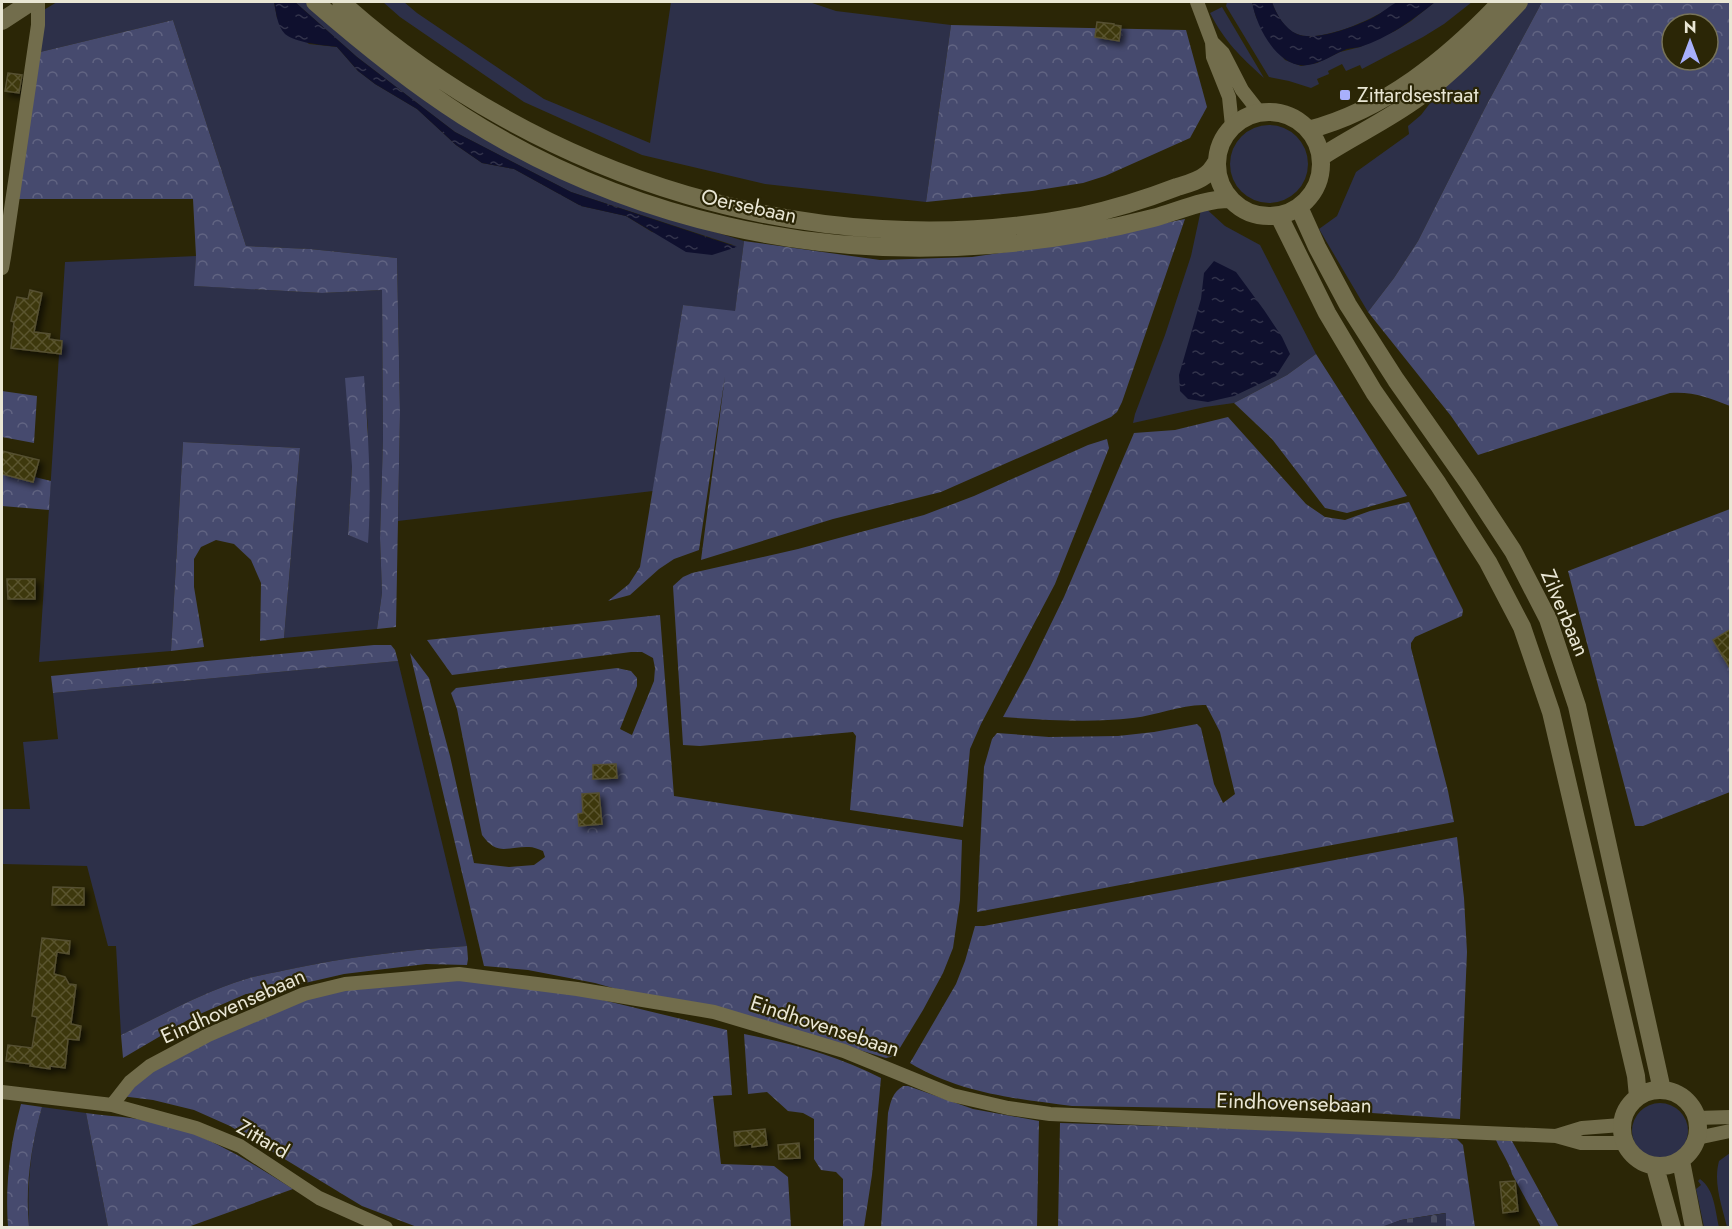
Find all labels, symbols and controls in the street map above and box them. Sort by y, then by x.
north arrow [1660,12,1720,72]
text: N [1684,16,1696,39]
place label: Zittardsestraat [1357,80,1479,110]
marker: Zittardsestraat [1338,88,1352,102]
street label: Oersebaan [698,181,800,231]
street label: Zilverbaan [1533,565,1597,661]
street label: Eindhovensebaan [156,961,310,1051]
street label: Eindhovensebaan [746,988,904,1064]
street label: Eindhovensebaan [1216,1085,1372,1121]
street label: Zittard [231,1112,295,1166]

